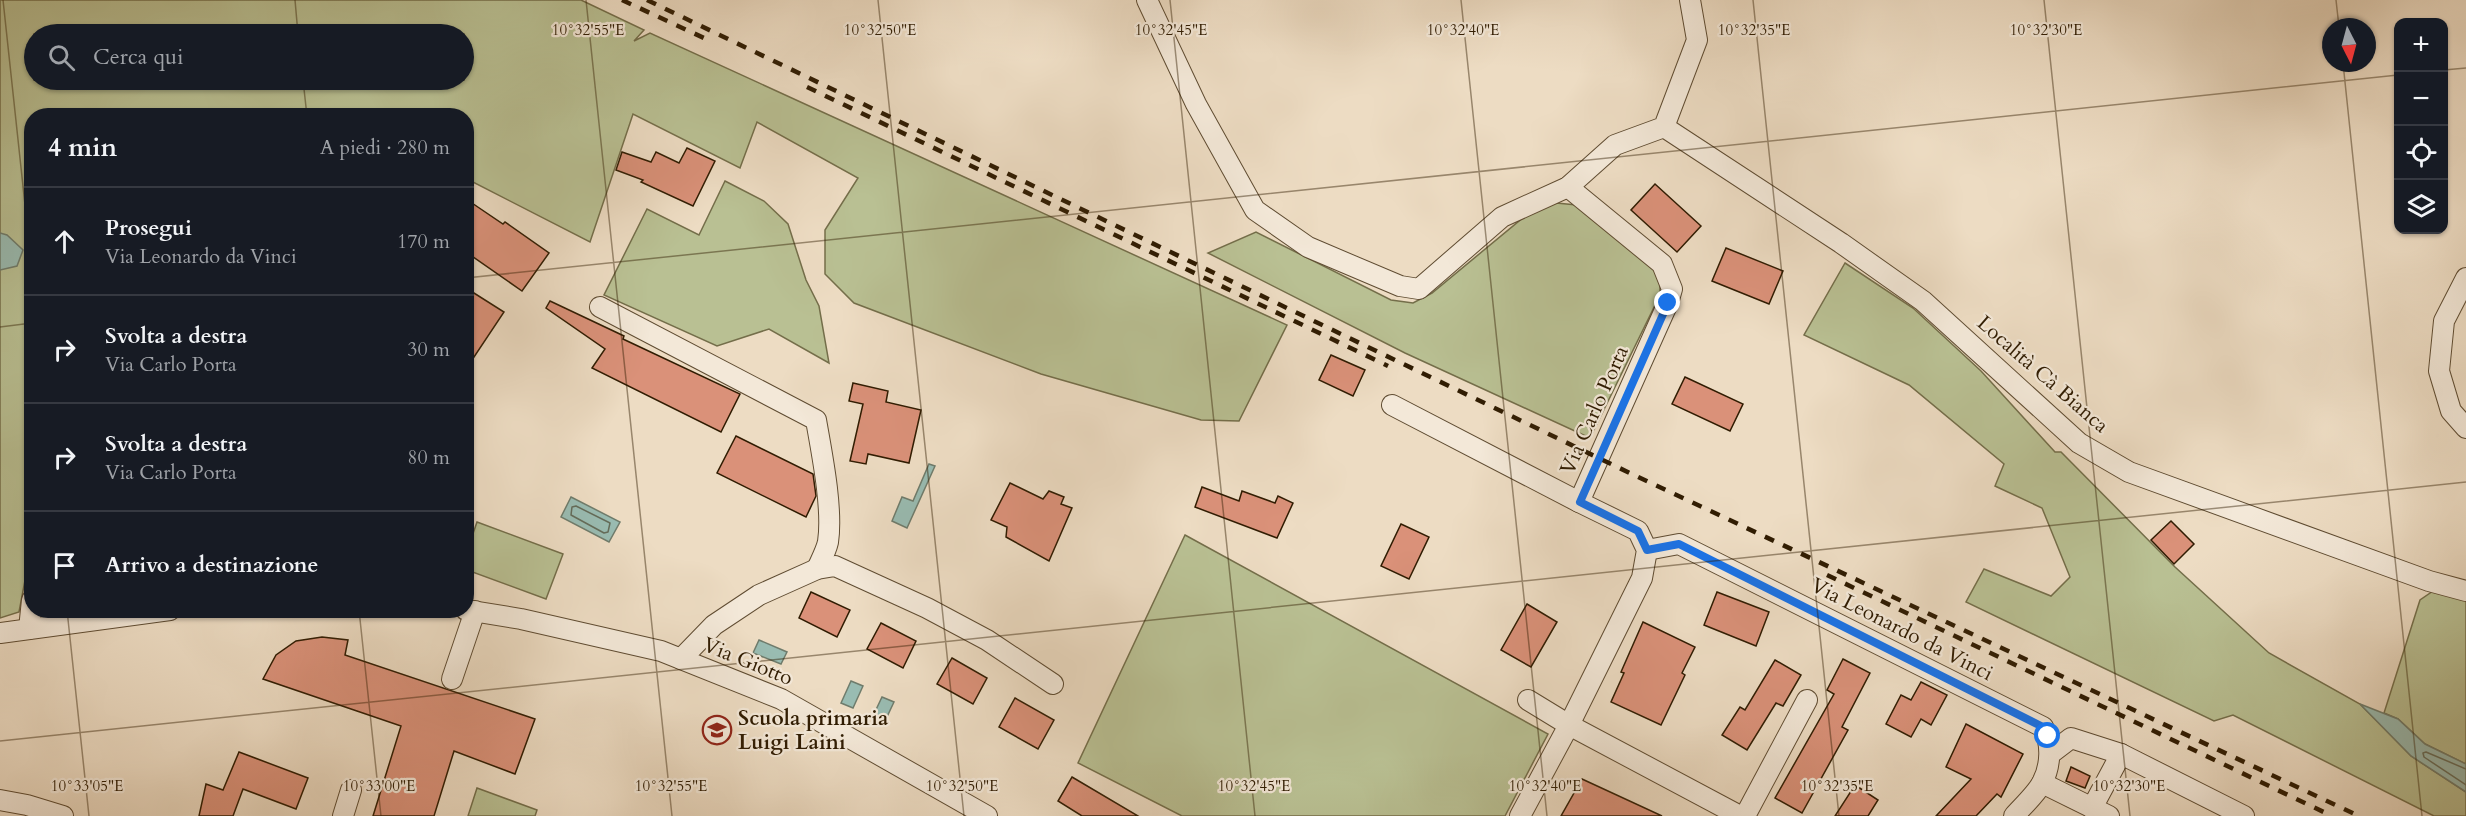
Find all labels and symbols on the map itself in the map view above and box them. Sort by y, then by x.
north arrow [2322,18,2376,72]
text: 10°32'55"E [552,20,624,40]
text: 10°32'50"E [844,20,916,40]
text: 10°32'45"E [1135,20,1207,40]
text: 10°32'40"E [1427,20,1499,40]
text: 10°32'35"E [1718,20,1790,40]
text: 10°32'30"E [2010,20,2082,40]
route end [1654,289,1680,315]
street label: Località Cà Bianca [1971,309,2115,440]
street label: Via Carlo Porta [1553,341,1636,479]
street label: Via Leonardo da Vinci [1806,571,1998,688]
street label: Via Giotto [699,630,797,693]
place label: Scuola primaria Luigi Laini [738,704,889,757]
school or university icon: Scuola primaria Luigi Laini [701,714,733,746]
route start [2034,722,2060,748]
text: 10°33'05"E [51,776,123,796]
text: 10°33'00"E [343,776,415,796]
text: 10°32'55"E [635,776,707,796]
text: 10°32'50"E [926,776,998,796]
text: 10°32'45"E [1218,776,1290,796]
text: 10°32'40"E [1509,776,1581,796]
text: 10°32'35"E [1801,776,1873,796]
text: 10°32'30"E [2093,776,2165,796]

